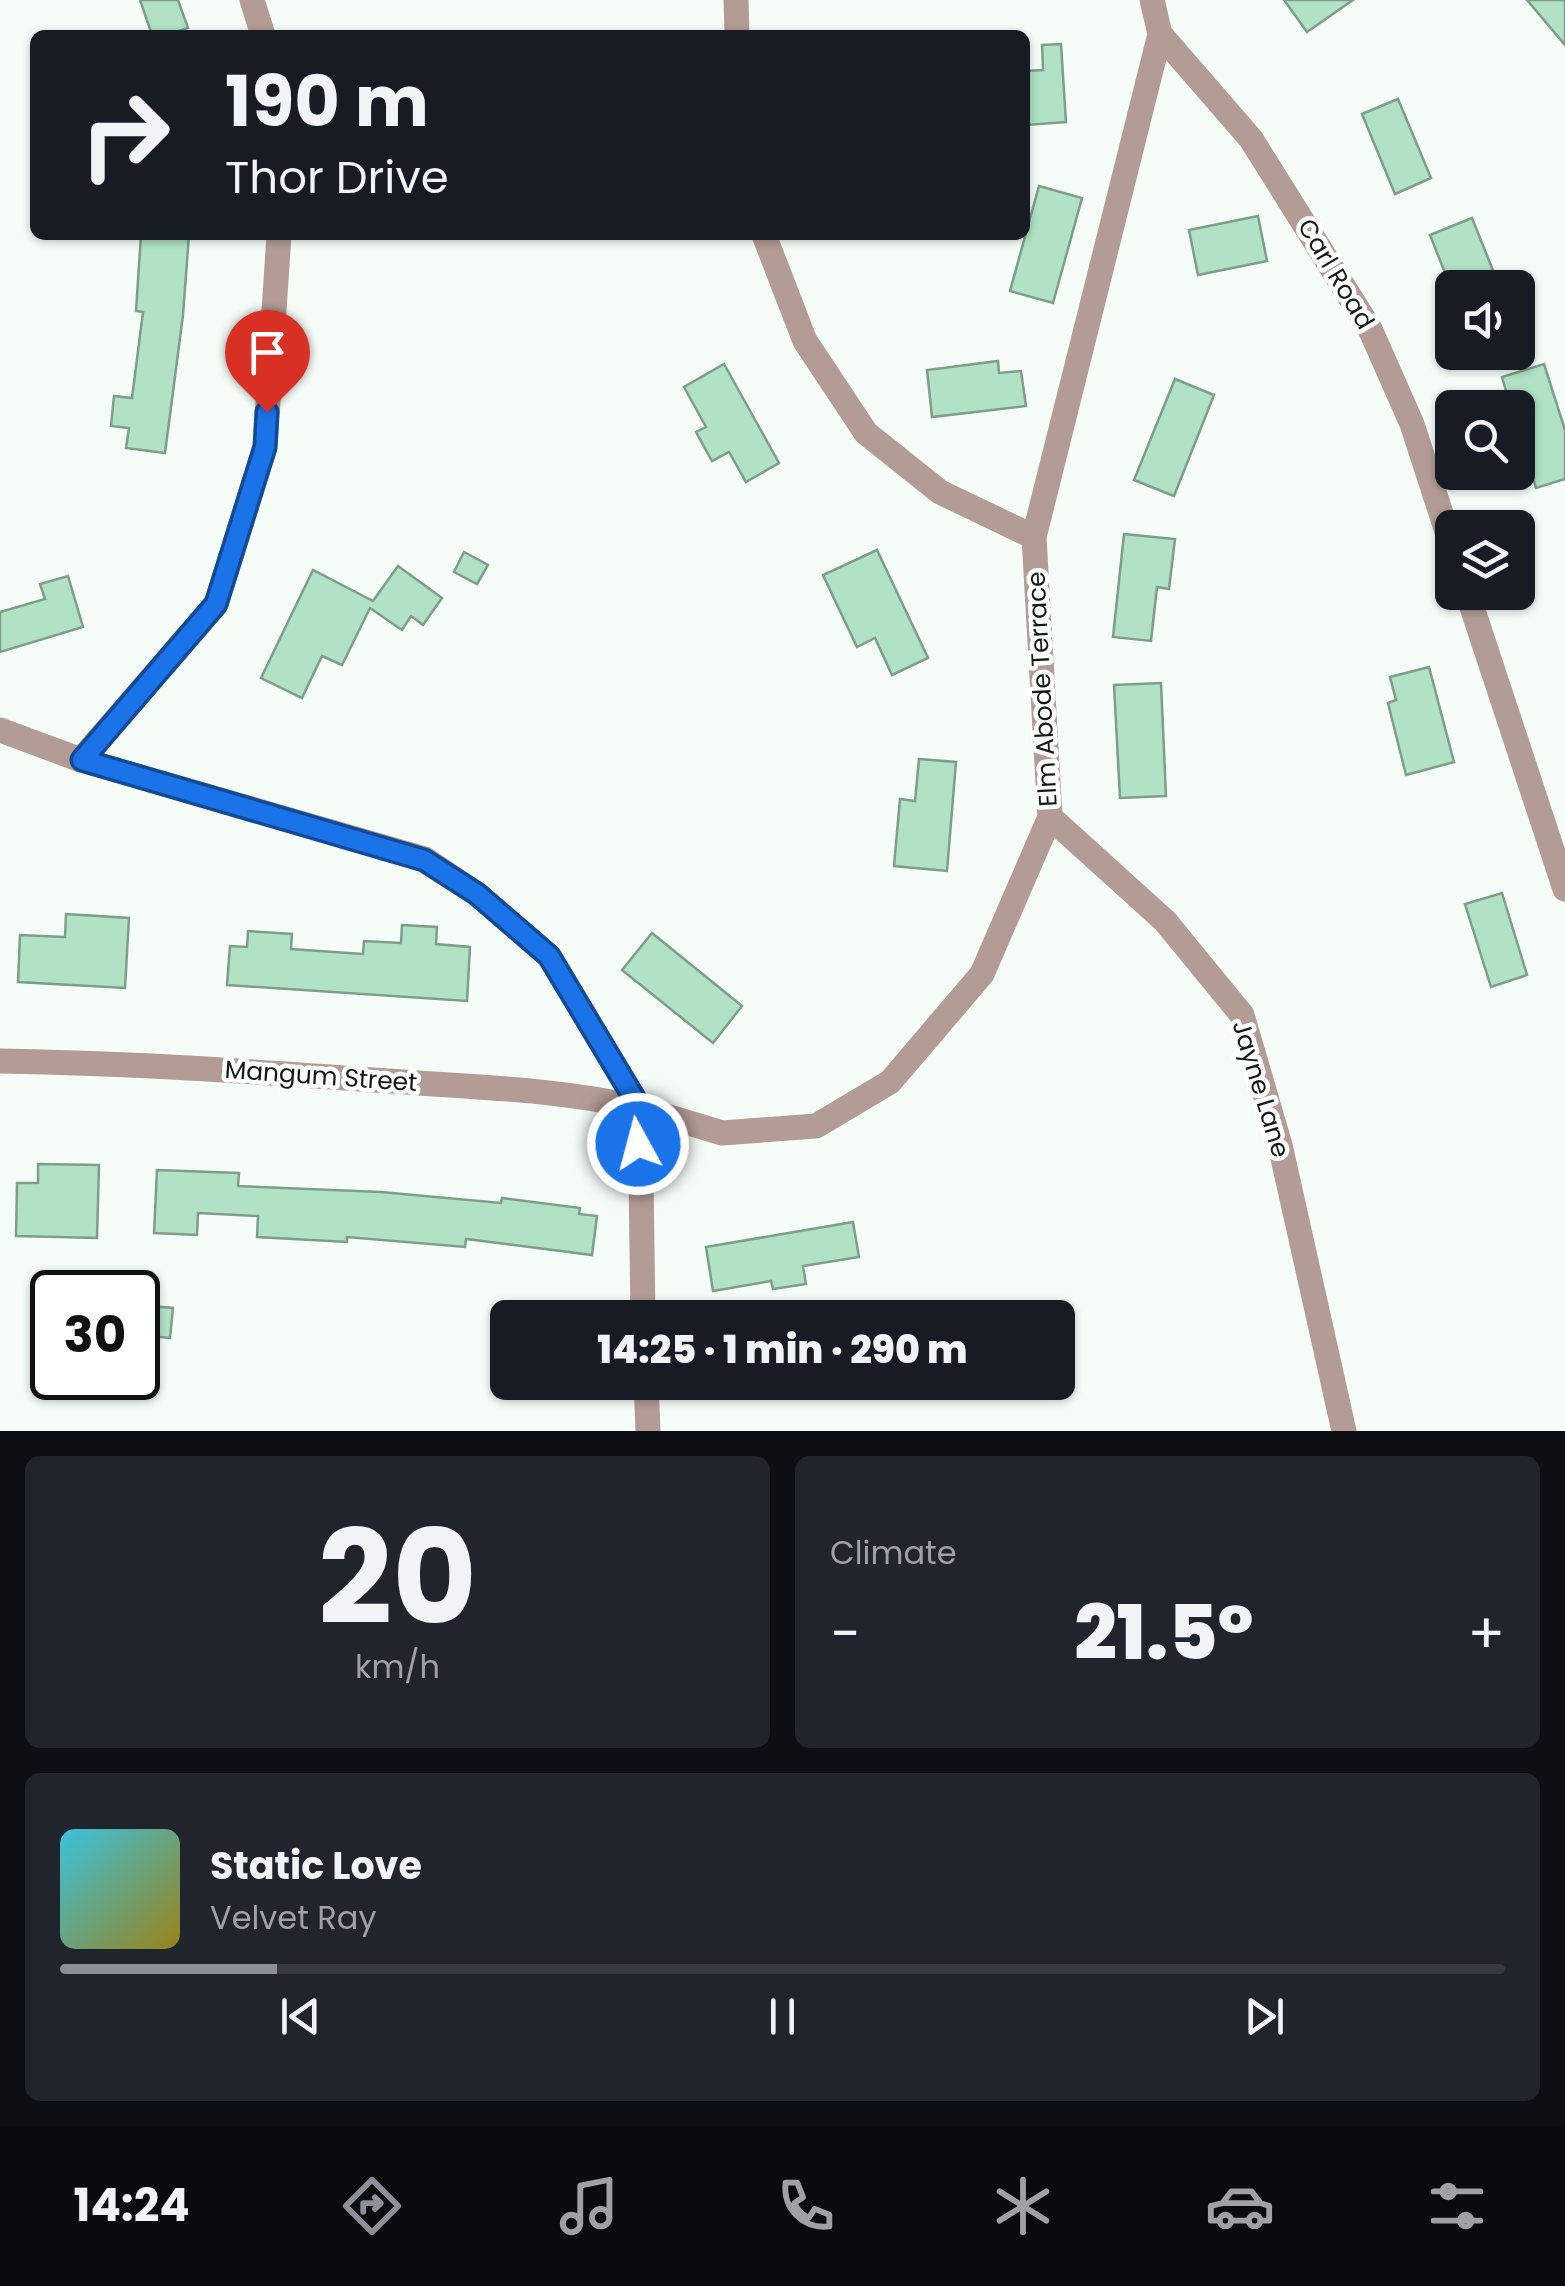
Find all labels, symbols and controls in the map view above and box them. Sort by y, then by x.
text: 190 m [225,52,429,151]
icon: right [60,70,190,200]
text: Thor Drive [225,146,449,209]
street label: Carl Road [1289,212,1383,336]
map controls [1435,270,1535,610]
button: sound [1435,270,1535,370]
pin [225,310,310,413]
icon: arrive [240,325,295,380]
button: search [1435,390,1535,490]
button: layers [1435,510,1535,610]
street label: Elm Abode Terrace [1018,571,1066,807]
street label: Jayne Lane [1224,1016,1298,1162]
street label: Mangum Street [224,1052,418,1100]
position arrow [586,1092,690,1196]
speed limit sign: 30 [30,1270,160,1400]
text: 14:25 · 1 min · 290 m [597,1323,968,1376]
text: 20 [318,1486,477,1669]
text: Climate [830,1530,957,1575]
text: 21.5° [1074,1580,1254,1685]
text: − [830,1595,860,1672]
text: + [1467,1595,1505,1672]
text: km/h [355,1644,440,1689]
text: Static Love [210,1839,422,1892]
text: Velvet Ray [210,1895,376,1940]
icon: previous [273,1989,328,2044]
icon: pause [755,1989,810,2044]
icon: next [1237,1989,1292,2044]
icon: directions [337,2171,407,2241]
icon: music [554,2171,624,2241]
icon: phone [771,2171,841,2241]
icon: climate [988,2171,1058,2241]
icon: car [1205,2171,1275,2241]
icon: filters [1422,2171,1492,2241]
text: 14:24 [73,2174,190,2237]

